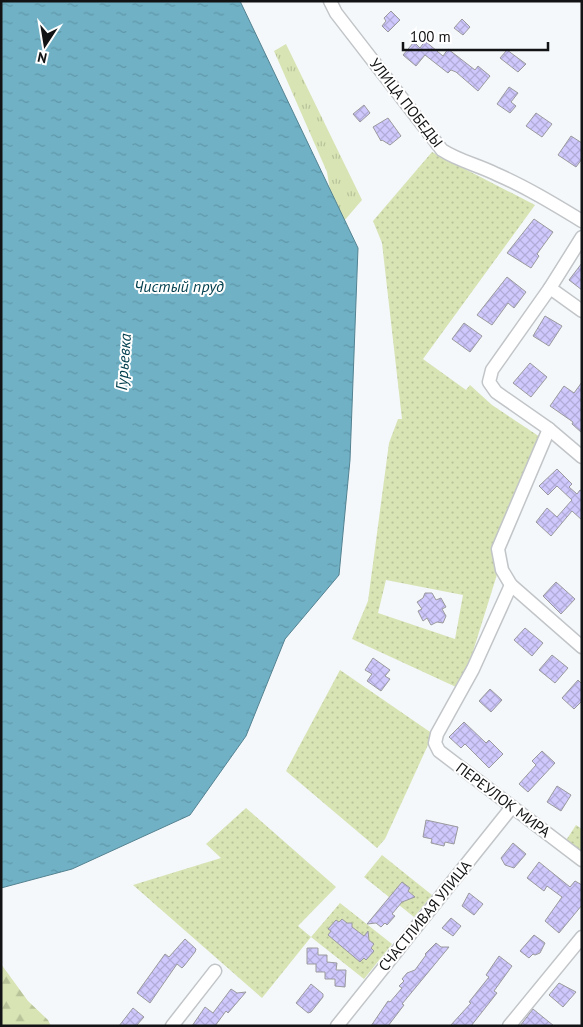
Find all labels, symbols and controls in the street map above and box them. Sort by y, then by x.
north arrow [20,20,70,70]
scale bar [403,20,548,52]
text: 100 m [410,27,451,46]
text: N [36,48,49,67]
street label: УЛИЦА ПОБЕДЫ [366,54,447,151]
water label: Чистый пруд [134,276,224,296]
water label: Гурьевка [111,333,135,391]
street label: ПЕРЕУЛОК МИРА [452,758,554,841]
street label: СЧАСТЛИВАЯ УЛИЦА [374,856,475,975]

